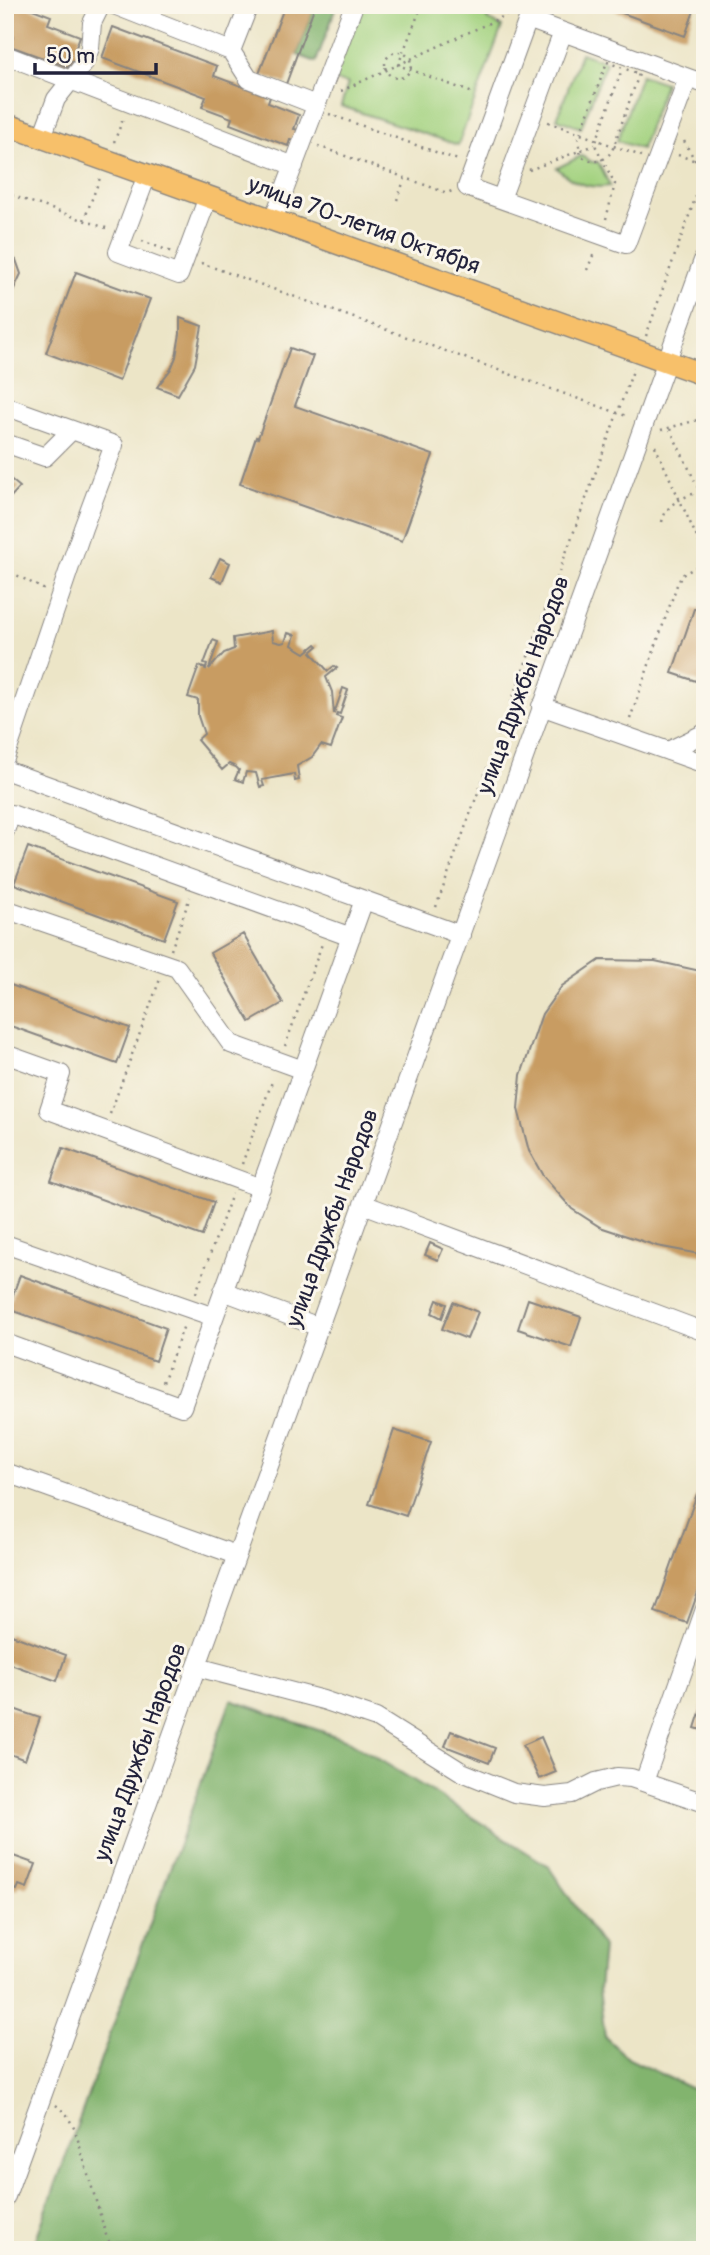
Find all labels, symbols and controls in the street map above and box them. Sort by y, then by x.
scale bar [35,32,156,76]
text: 50 m [46,43,95,70]
street label: улица 70-летия Октября [243,169,484,280]
street label: улица Дружбы Народов [470,572,576,799]
street label: улица Дружбы Народов [279,1105,385,1332]
street label: улица Дружбы Народов [87,1639,193,1866]

